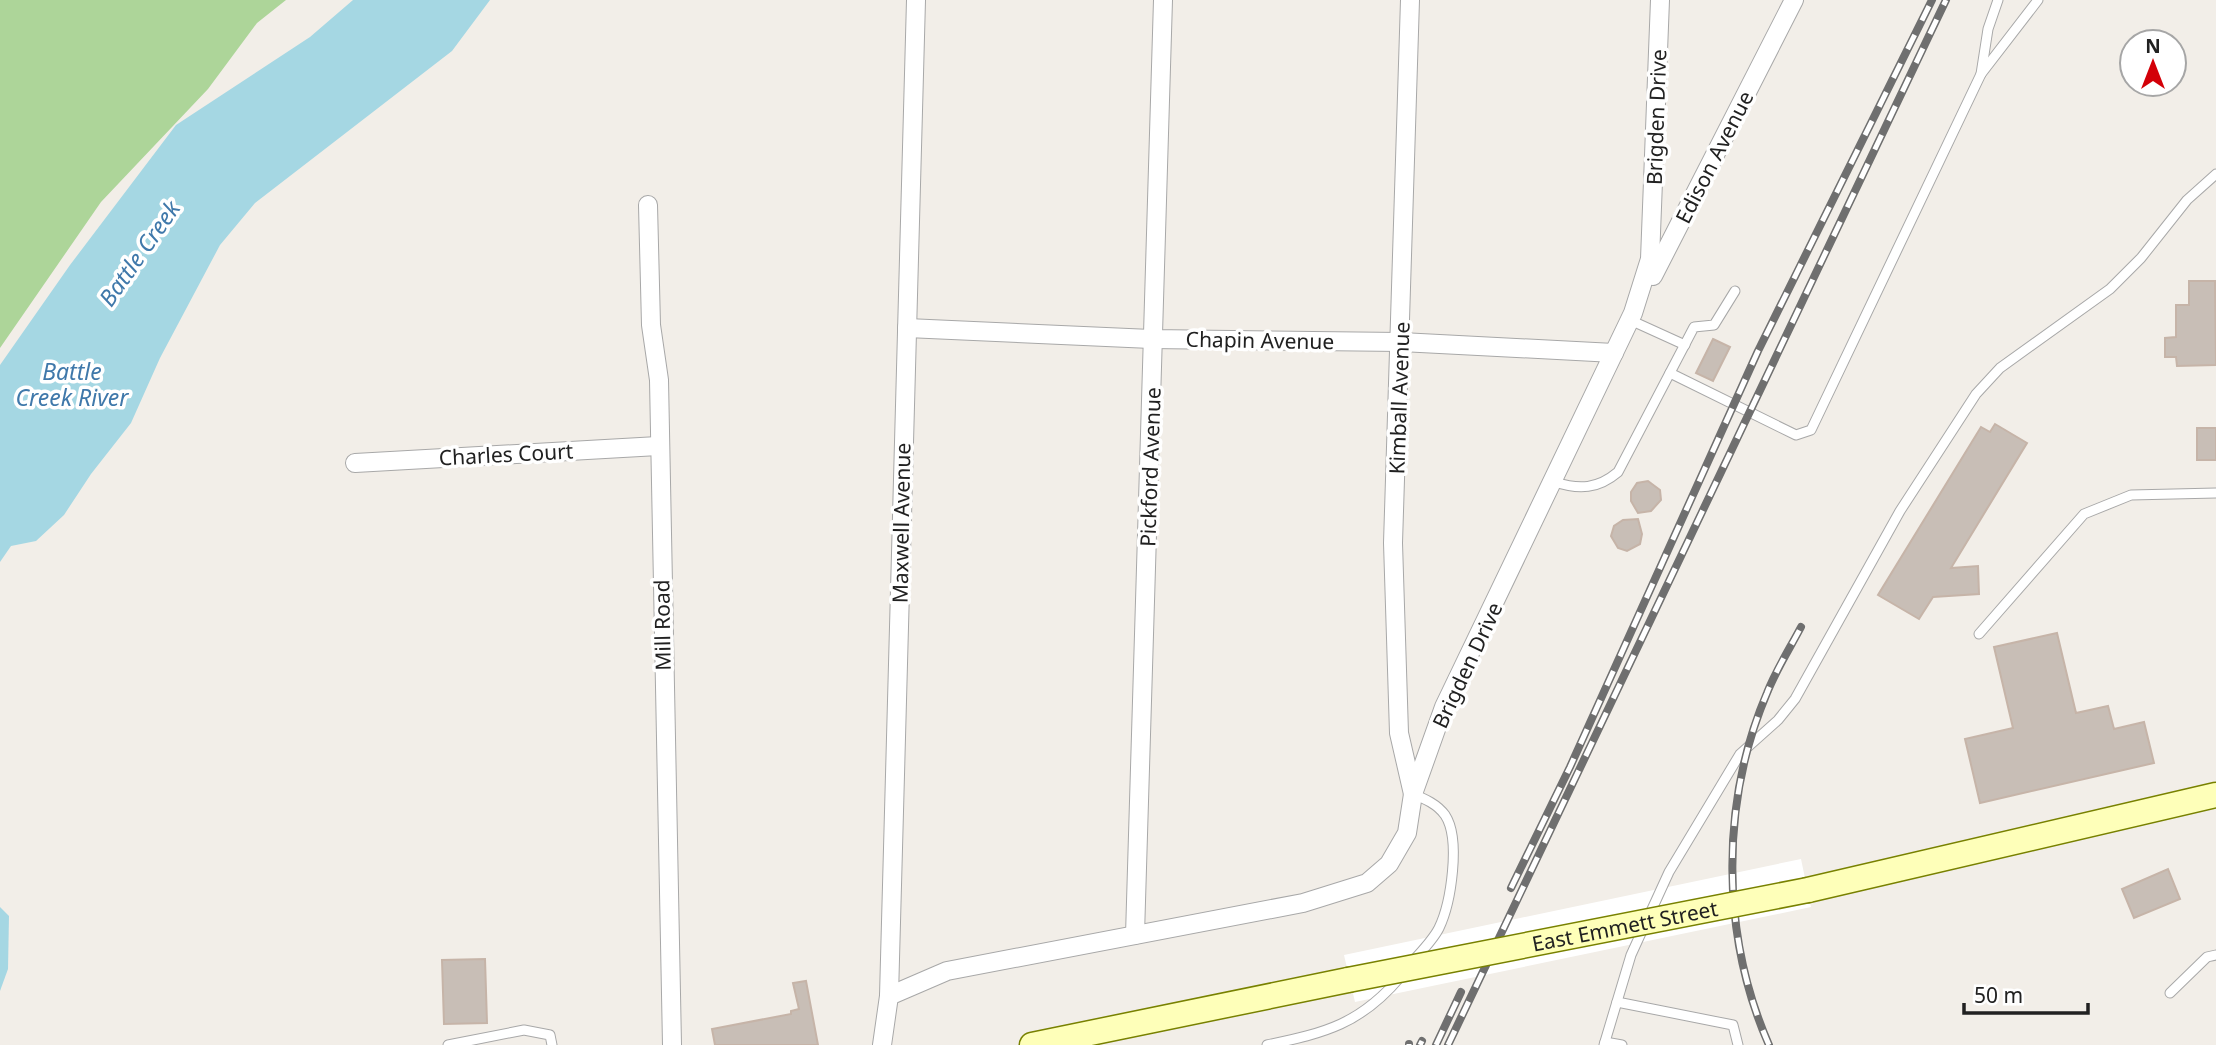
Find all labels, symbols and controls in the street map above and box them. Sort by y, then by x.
north arrow [2118,28,2188,98]
text: N [2145,33,2161,59]
street label: Brigden Drive [1640,49,1672,185]
street label: Edison Avenue [1669,86,1759,228]
water label: Battle Creek [91,193,188,312]
street label: Kimball Avenue [1382,321,1416,475]
street label: Chapin Avenue [1185,325,1335,355]
water label: Battle Creek River [16,355,129,413]
street label: Pickford Avenue [1133,387,1167,547]
street label: Charles Court [438,436,574,472]
street label: Maxwell Avenue [886,443,916,603]
street label: Mill Road [647,579,677,671]
street label: Brigden Drive [1426,598,1508,732]
street label: East Emmett Street [1529,894,1720,958]
scale bar [1964,972,2088,1016]
text: 50 m [1974,981,2023,1009]

